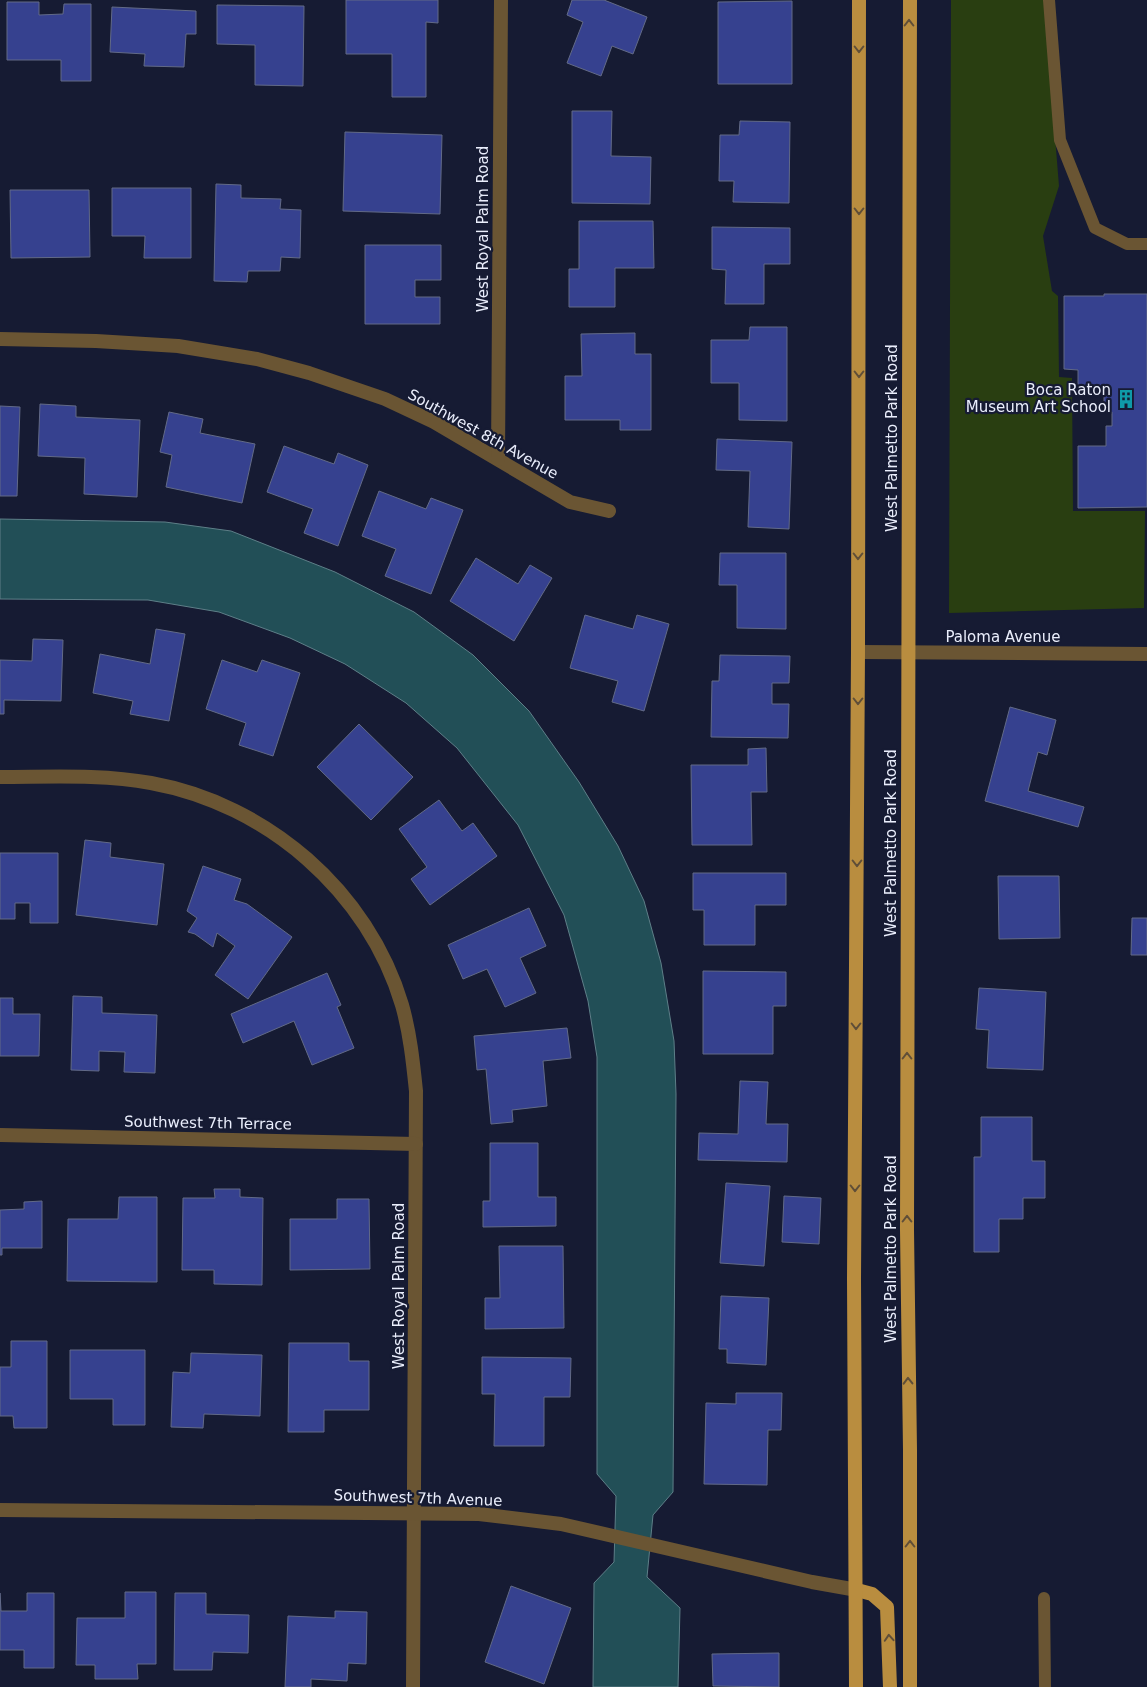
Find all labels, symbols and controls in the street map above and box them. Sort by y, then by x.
one-way arrow [904,19,914,26]
one-way arrow [854,45,864,53]
street label: West Royal Palm Road [474,146,492,312]
one-way arrow [854,208,864,215]
street label: West Palmetto Park Road [883,344,901,532]
one-way arrow [854,370,864,378]
place label: Boca Raton Museum Art School [966,381,1111,416]
street label: Southwest 8th Avenue [405,385,561,483]
building icon: Boca Raton Museum Art School [1115,388,1137,410]
one-way arrow [853,552,863,560]
street label: Paloma Avenue [945,628,1061,646]
one-way arrow [853,698,863,705]
street label: West Palmetto Park Road [882,749,900,937]
one-way arrow [852,860,862,868]
one-way arrow [851,1022,861,1030]
one-way arrow [902,1052,912,1060]
street label: Southwest 7th Terrace [124,1113,292,1133]
street label: West Palmetto Park Road [882,1155,900,1343]
one-way arrow [850,1185,860,1193]
street label: West Royal Palm Road [390,1203,408,1369]
one-way arrow [902,1215,912,1222]
one-way arrow [903,1377,914,1385]
street label: Southwest 7th Avenue [333,1486,503,1510]
one-way arrow [905,1540,915,1548]
one-way arrow [884,1634,895,1642]

